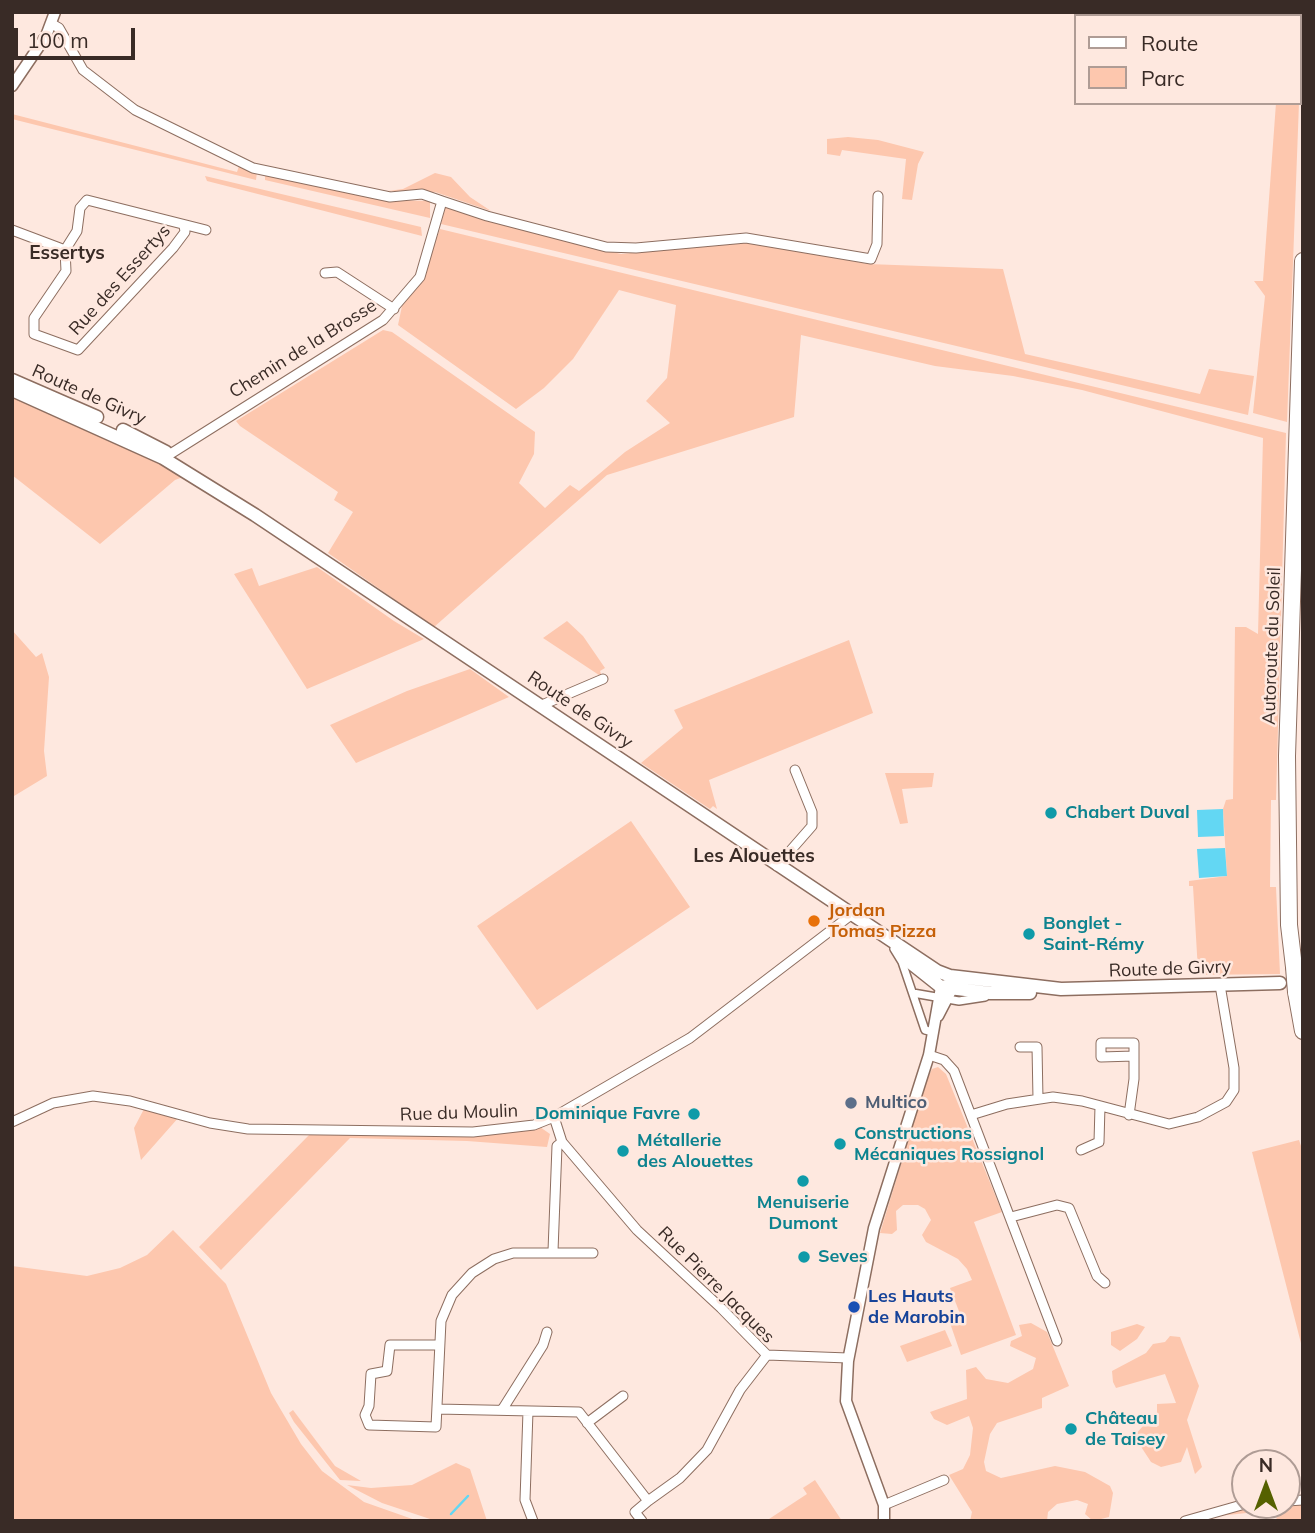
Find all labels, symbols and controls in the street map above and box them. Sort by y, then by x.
scale bar [18,14,138,58]
legend [1074,14,1301,105]
text: 100 m [27,27,89,53]
text: Route [1141,30,1198,56]
text: Parc [1141,65,1185,91]
street label: Rue des Essertys [65,220,175,340]
district label: Essertys [29,242,105,264]
street label: Chemin de la Brosse [225,295,381,403]
street label: Route de Givry [29,360,149,430]
street label: Autoroute du Soleil [1258,567,1286,725]
street label: Route de Givry [523,667,637,753]
place label: Chabert Duval [1065,802,1190,824]
marker: Chabert Duval [1043,805,1059,821]
district label: Les Alouettes [693,845,815,867]
place label: Jordan Tomas Pizza [828,900,936,942]
marker: Jordan Tomas Pizza [806,913,822,929]
place label: Bonglet - Saint-Rémy [1043,913,1144,956]
marker: Bonglet - Saint-Rémy [1021,926,1037,942]
street label: Route de Givry [1108,956,1232,982]
place label: Multico [865,1092,927,1114]
marker: Multico [843,1095,859,1111]
street label: Rue du Moulin [399,1100,519,1126]
place label: Dominique Favre [535,1103,680,1125]
marker: Dominique Favre [686,1106,702,1122]
place label: Constructions Mécaniques Rossignol [854,1123,1044,1166]
place label: Métallerie des Alouettes [637,1130,753,1172]
marker: Constructions Mécaniques Rossignol [832,1136,848,1152]
marker: Métallerie des Alouettes [615,1143,631,1159]
marker: Menuiserie Dumont [795,1173,811,1189]
place label: Menuiserie Dumont [757,1192,849,1234]
street label: Rue Pierre Jacques [653,1222,779,1348]
place label: Seves [818,1246,868,1268]
marker: Seves [796,1249,812,1265]
place label: Les Hauts de Marobin [868,1286,965,1328]
marker: Les Hauts de Marobin [846,1299,862,1315]
place label: Château de Taisey [1085,1408,1165,1450]
marker: Château de Taisey [1063,1421,1079,1437]
north arrow [1231,1449,1301,1519]
text: N [1259,1453,1273,1477]

